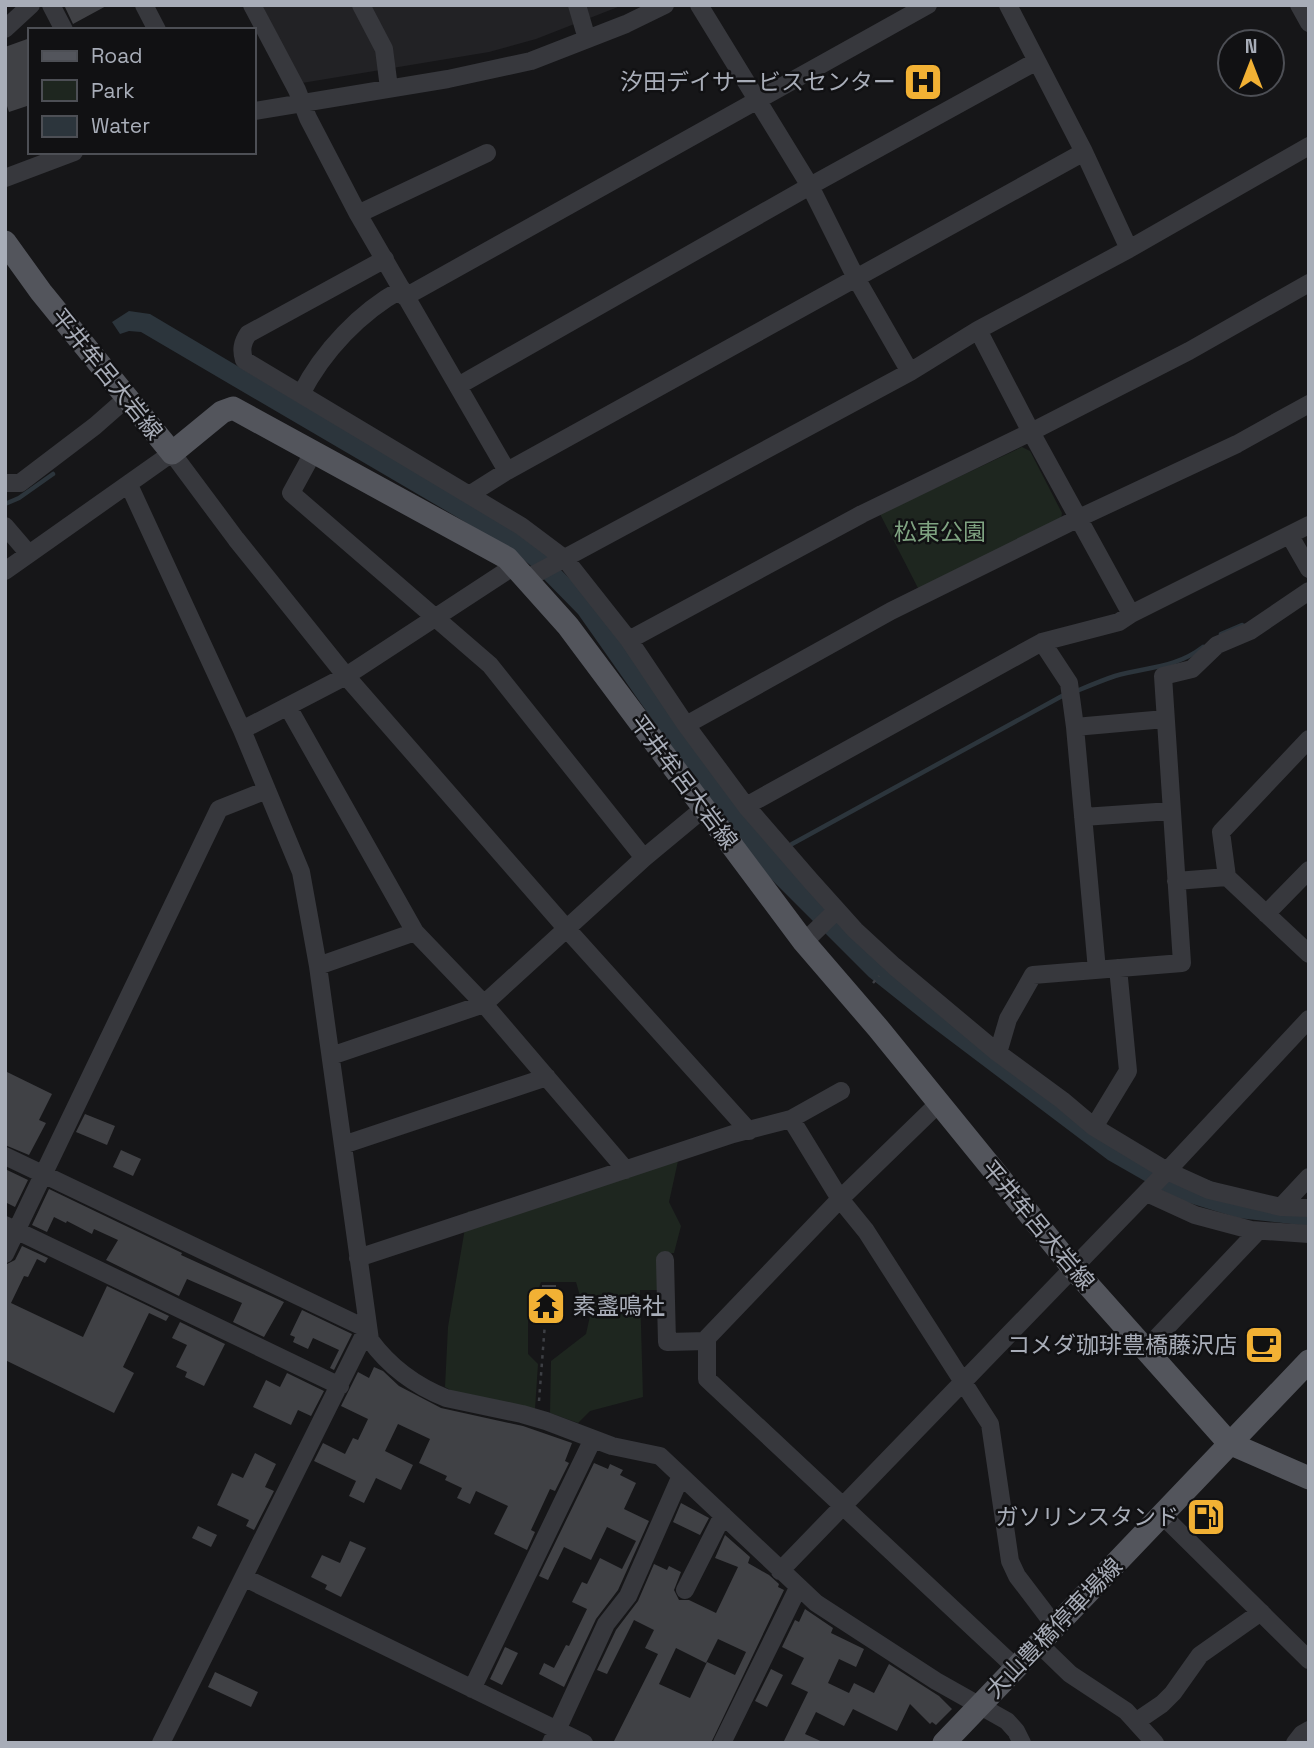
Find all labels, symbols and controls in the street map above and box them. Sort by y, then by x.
legend [28,28,256,154]
north arrow [1216,28,1286,98]
text: N [1245,34,1257,59]
text: Road [91,42,143,69]
hospital icon: 汐田デイサービスセンター [902,61,944,103]
place label: 汐田デイサービスセンター [620,67,896,97]
text: Park [91,77,135,104]
text: Water [91,112,150,139]
street label: 平井牟呂大岩線 [45,302,169,446]
park label: 松東公園 [894,517,986,547]
street label: 平井牟呂大岩線 [624,709,744,855]
street label: 平井牟呂大岩線 [975,1154,1101,1296]
temple icon: 素盞鳴社 [525,1285,567,1327]
place label: 素盞鳴社 [573,1291,665,1321]
cafe icon: コメダ珈琲豊橋藤沢店 [1243,1324,1285,1366]
place label: コメダ珈琲豊橋藤沢店 [1007,1330,1237,1360]
fuel station icon: ガソリンスタンド [1185,1496,1227,1538]
place label: ガソリンスタンド [995,1502,1179,1532]
street label: 大山豊橋停車場線 [979,1551,1129,1705]

